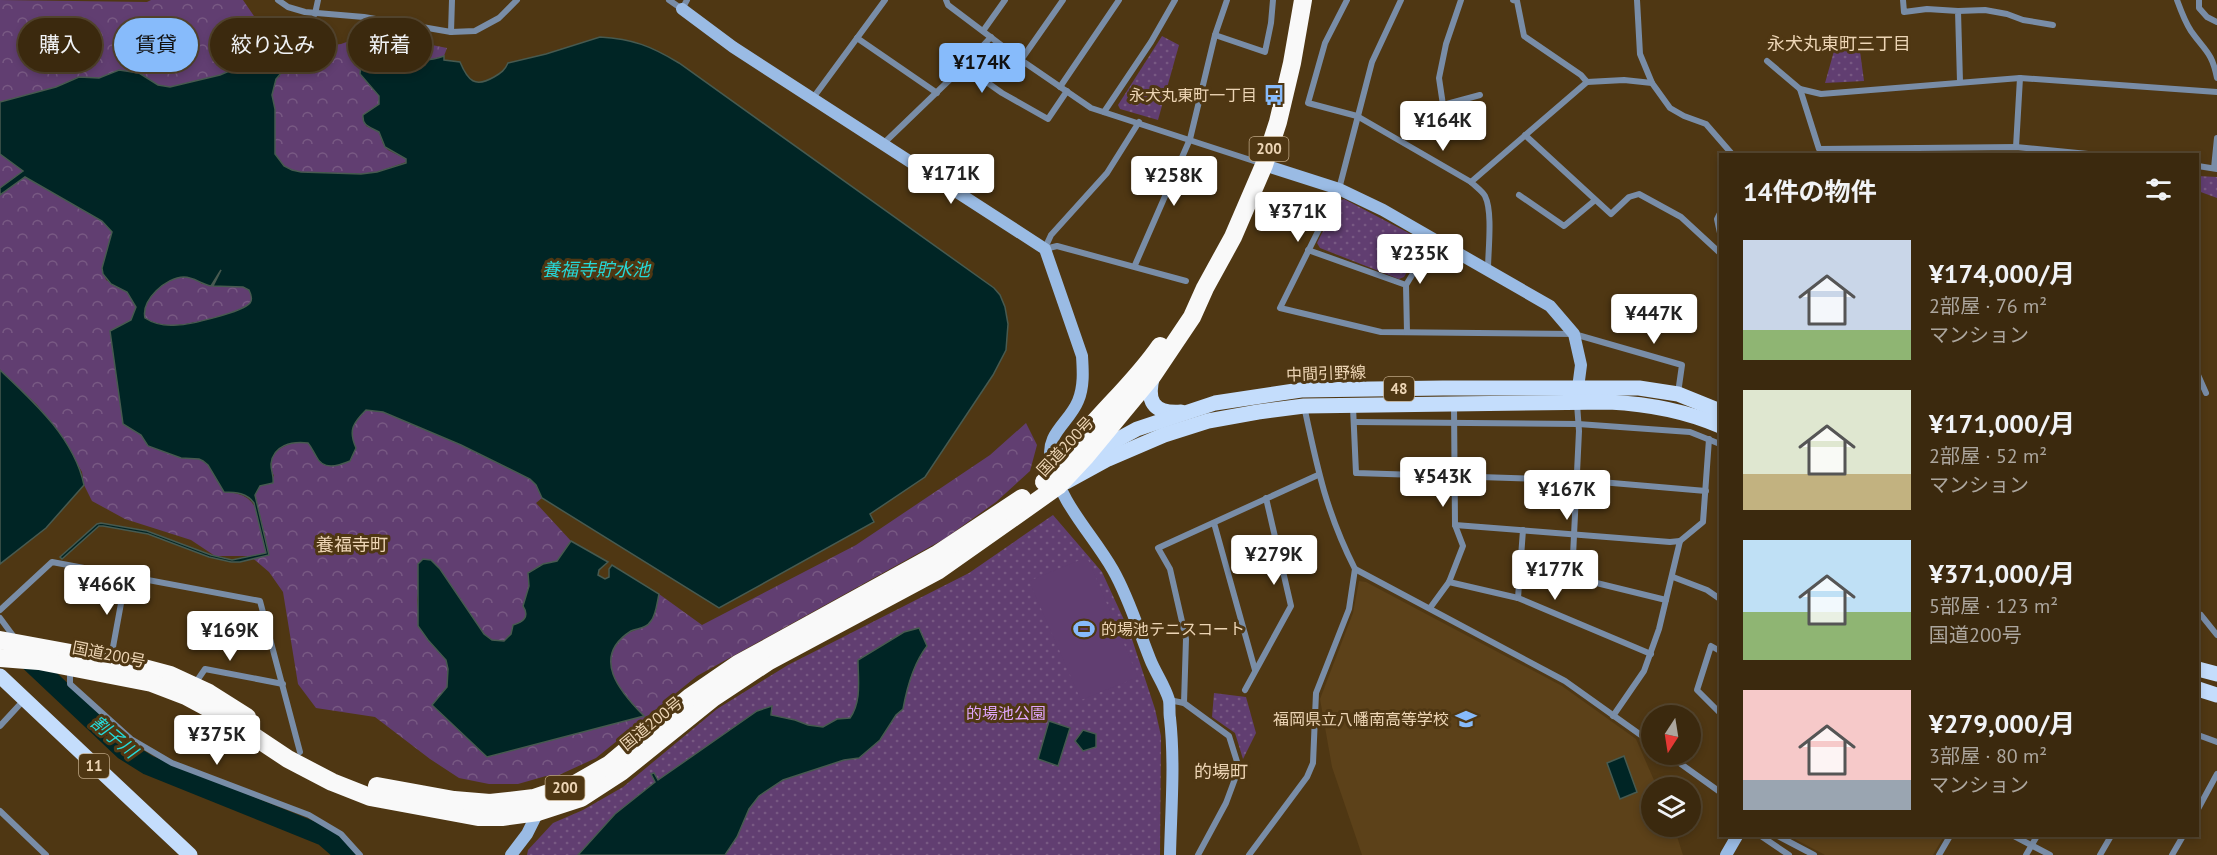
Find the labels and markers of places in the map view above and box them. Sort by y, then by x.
pin: ¥174K [940,43,1024,94]
bus stop icon: 永犬丸東町一丁目 [1262,83,1286,107]
place label: 永犬丸東町一丁目 [1129,85,1257,105]
pin: ¥164K [1401,101,1485,152]
pin: ¥171K [909,154,993,205]
pin: ¥258K [1132,156,1216,207]
pin: ¥371K [1256,192,1340,243]
pin: ¥235K [1378,234,1462,285]
pin: ¥447K [1612,294,1696,345]
pin: ¥543K [1401,457,1485,508]
pin: ¥167K [1525,470,1609,521]
pin: ¥279K [1232,535,1316,586]
pin: ¥177K [1513,550,1597,601]
pin: ¥466K [65,565,149,616]
pin: ¥169K [188,611,272,662]
sports icon: 的場池テニスコート [1072,617,1096,641]
place label: 的場池テニスコート [1101,619,1245,639]
school or university icon: 福岡県立八幡南高等学校 [1454,707,1478,731]
place label: 福岡県立八幡南高等学校 [1273,709,1449,729]
pin: ¥375K [175,715,259,766]

